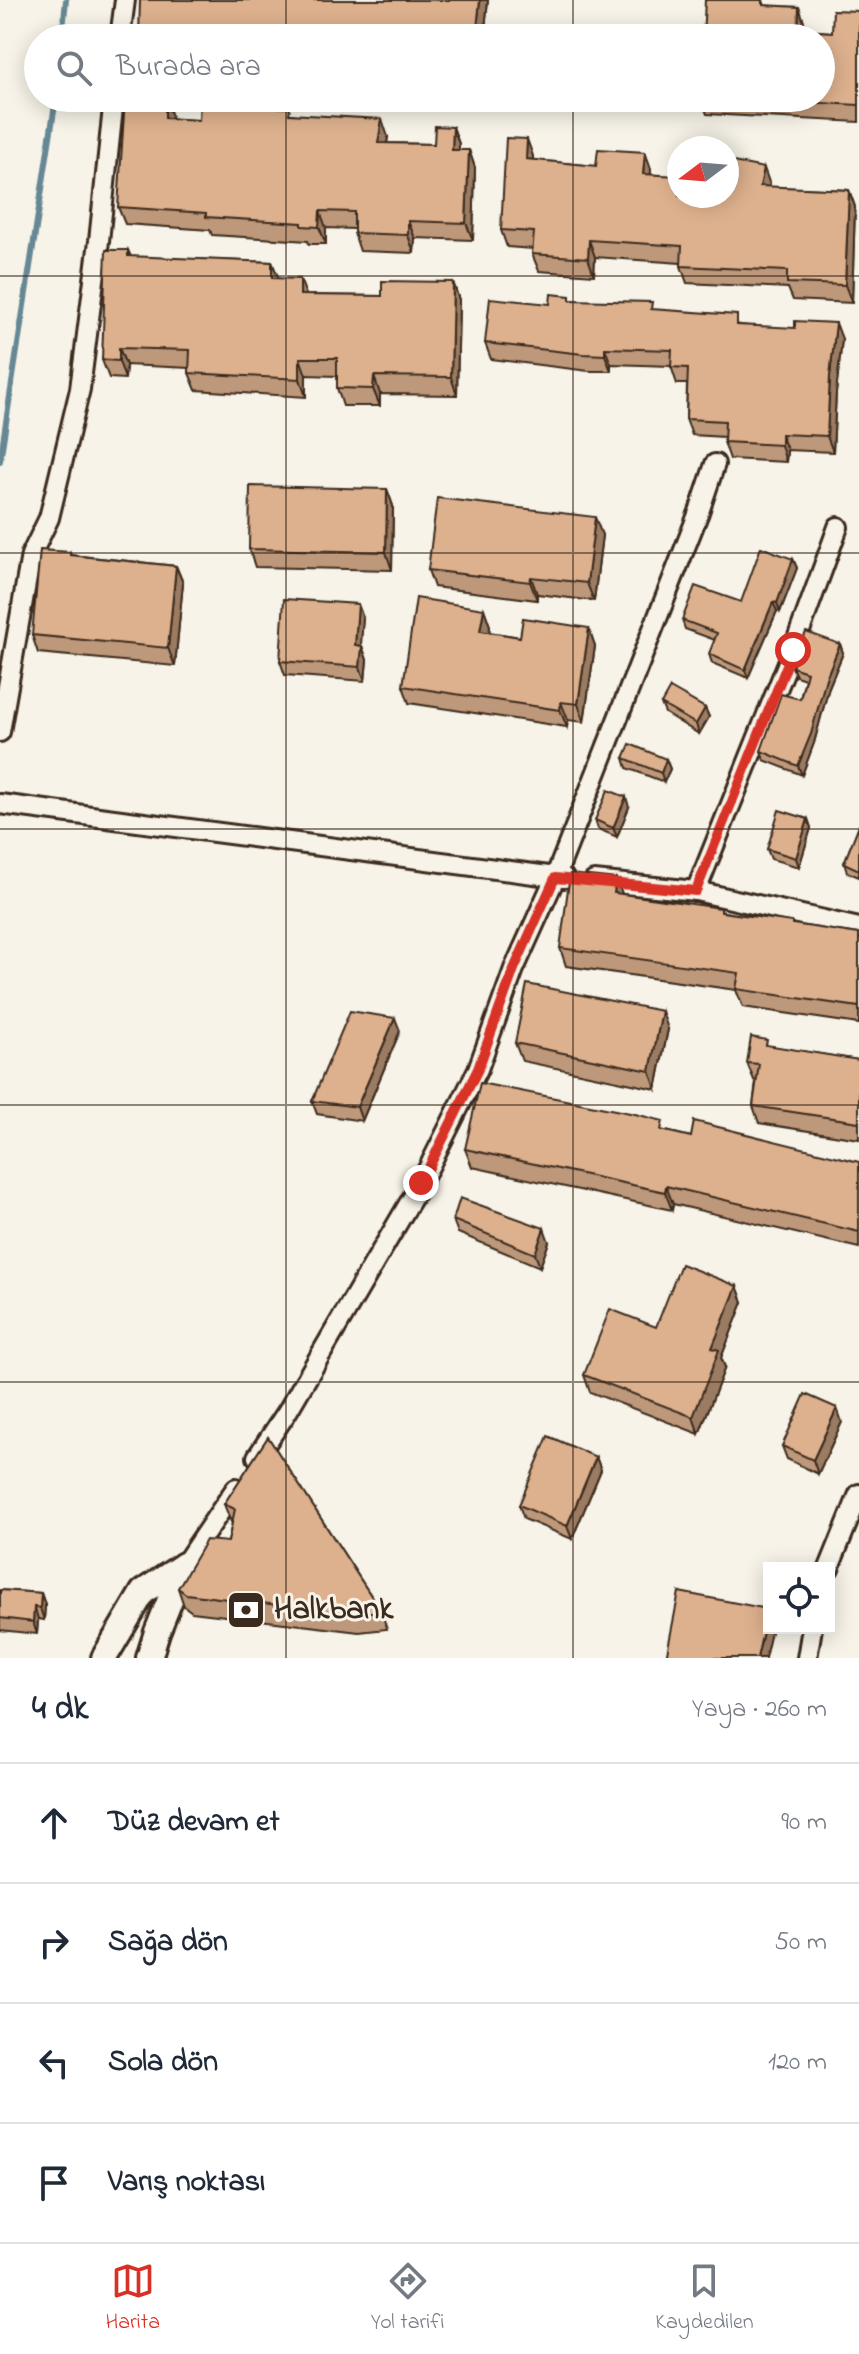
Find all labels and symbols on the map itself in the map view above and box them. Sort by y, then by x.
north arrow [667,136,739,208]
route start [775,632,811,668]
route end [403,1165,439,1201]
place label: Halkbank [274,1587,394,1634]
bank icon: Halkbank [225,1589,267,1631]

